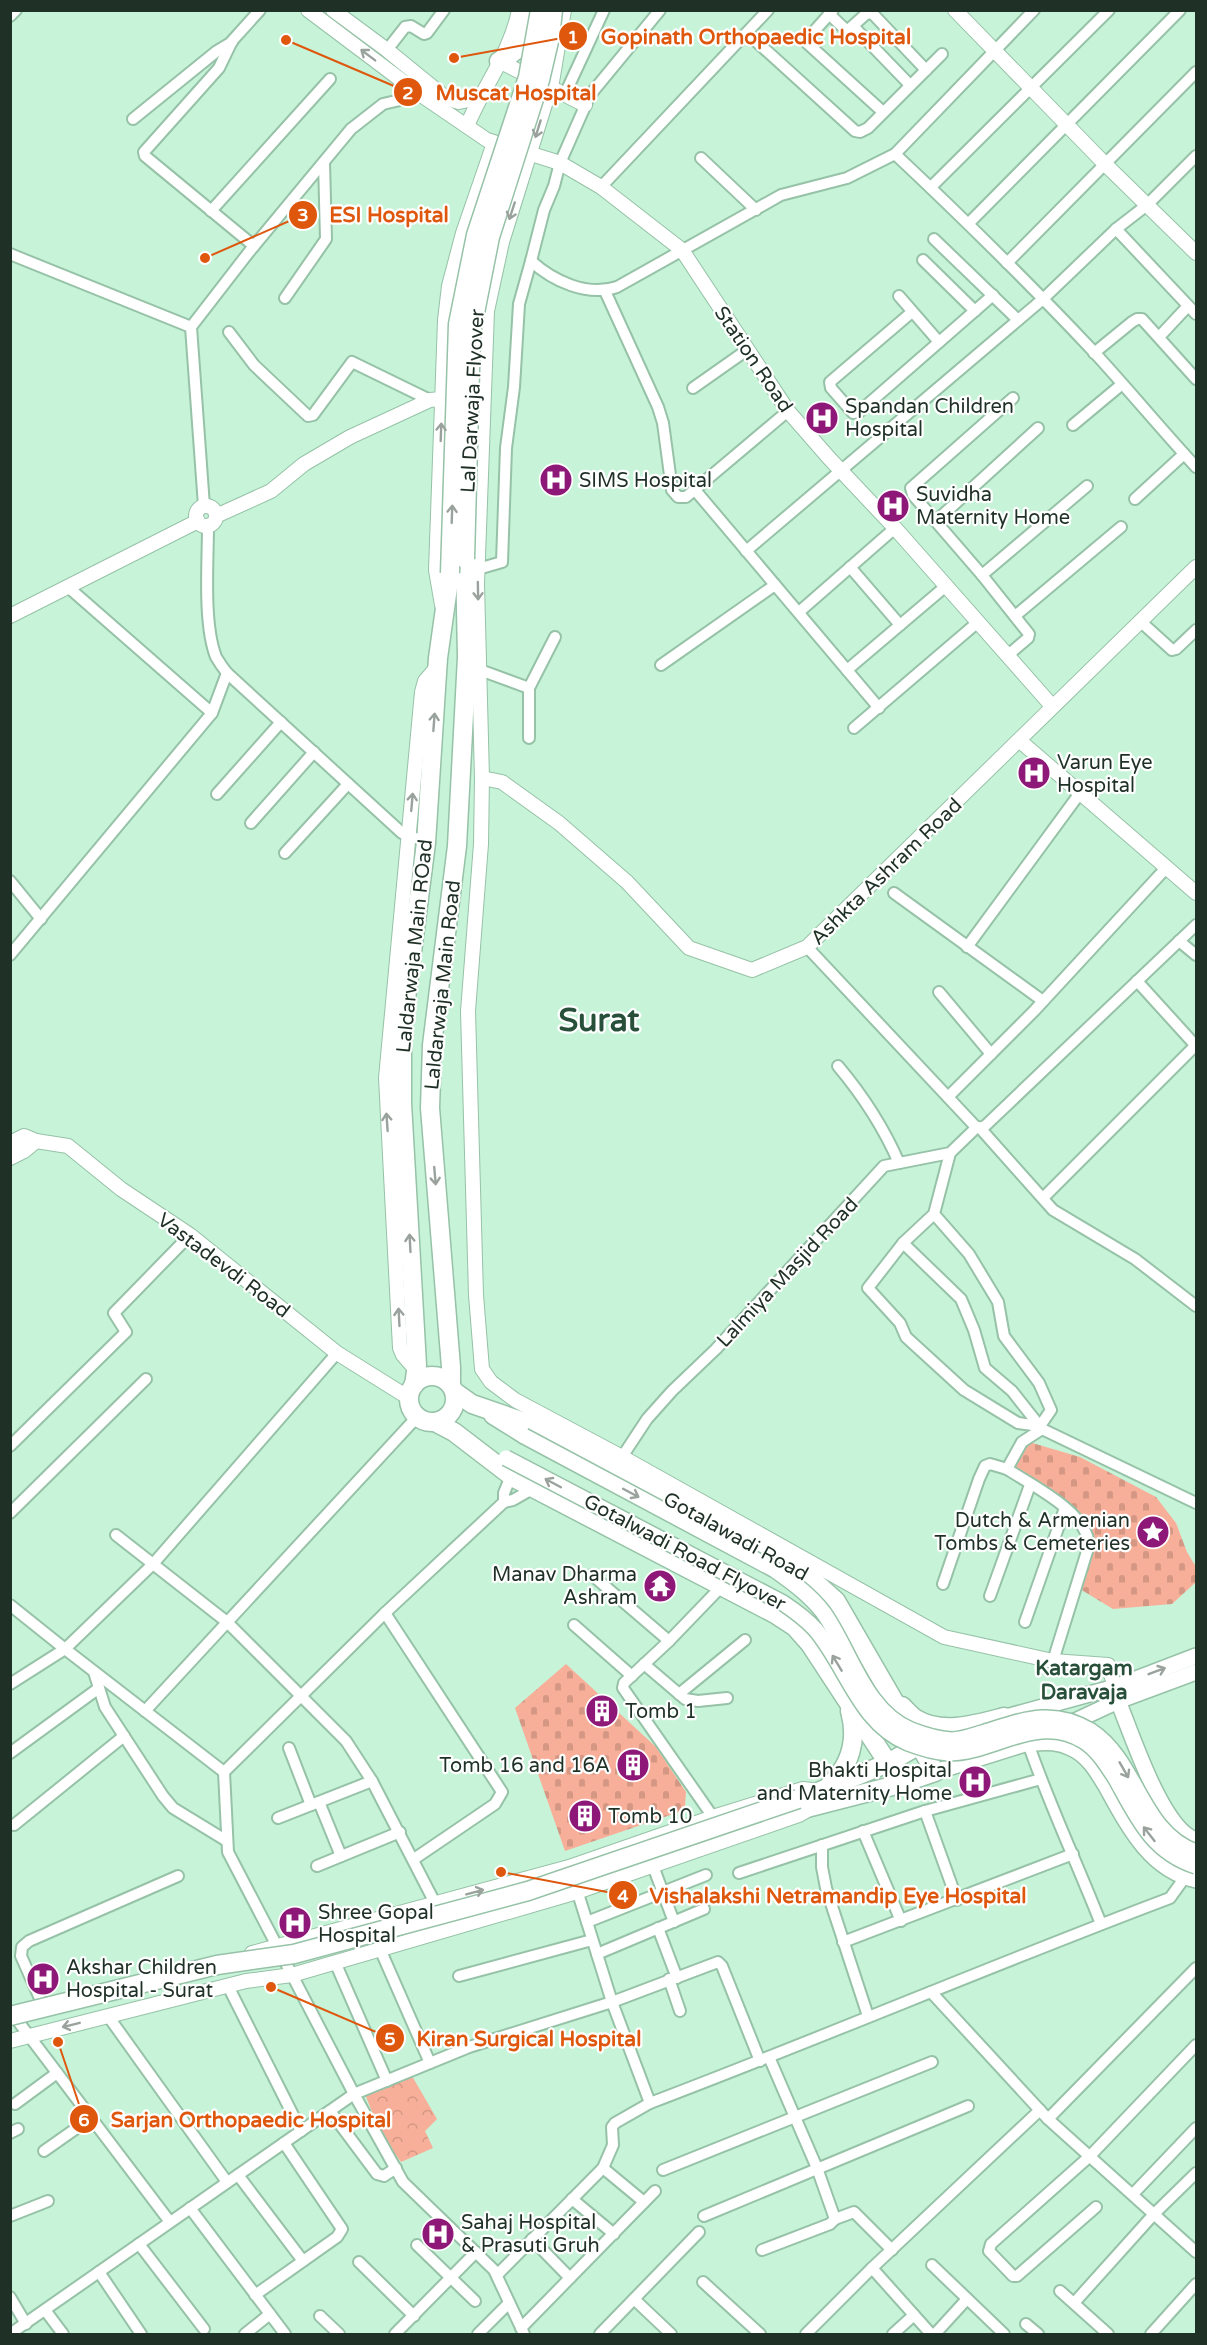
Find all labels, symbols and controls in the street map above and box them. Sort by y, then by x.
callout: Gopinath Orthopaedic Hospital [558,17,923,56]
text: Gopinath Orthopaedic Hospital [601,25,911,50]
text: 1 [567,26,579,48]
one-way arrow [361,49,377,62]
callout: Muscat Hospital [393,73,608,112]
text: Muscat Hospital [435,81,597,106]
text: 2 [402,82,414,104]
one-way arrow [532,119,543,138]
callout: ESI Hospital [288,195,461,234]
one-way arrow [506,201,517,220]
text: ESI Hospital [329,203,449,228]
text: 3 [297,204,309,226]
street label: Station Road [709,302,797,417]
street label: Lal Darwaja Flyover [456,308,490,494]
place label: Spandan Children Hospital [845,395,1014,442]
hospital icon: Spandan Children Hospital [804,400,840,436]
one-way arrow [435,423,447,443]
hospital icon: SIMS Hospital [538,462,574,498]
place label: SIMS Hospital [579,469,712,493]
place label: Suvidha Maternity Home [916,483,1070,530]
hospital icon: Suvidha Maternity Home [875,488,911,524]
one-way arrow [447,505,458,525]
one-way arrow [472,581,484,601]
one-way arrow [428,712,439,732]
place label: Varun Eye Hospital [1057,751,1153,798]
hospital icon: Varun Eye Hospital [1016,755,1052,791]
one-way arrow [407,793,418,813]
street label: Ashkta Ashram Road [806,793,967,950]
street label: Laldarwaja Main ROad [392,838,438,1054]
street label: Laldarwaja Main Road [420,879,466,1091]
district label: Surat [559,1002,640,1040]
one-way arrow [382,1112,393,1132]
one-way arrow [430,1165,441,1185]
street label: Lalmiya Masjid Road [712,1193,863,1353]
street label: Vastadevdi Road [152,1208,294,1323]
one-way arrow [404,1233,415,1253]
one-way arrow [393,1307,404,1327]
one-way arrow [544,1476,562,1488]
street label: Gotalawadi Road [659,1487,812,1587]
one-way arrow [622,1488,640,1499]
street label: Gotalwadi Road Flyover [579,1489,790,1617]
place label: Dutch & Armenian Tombs & Cemeteries [934,1509,1130,1556]
place icon: Dutch & Armenian Tombs & Cemeteries [1135,1514,1171,1550]
place label: Manav Dharma Ashram [492,1563,637,1610]
temple icon: Manav Dharma Ashram [642,1568,678,1604]
one-way arrow [831,1655,843,1672]
district label: Katargam Daravaja [1035,1656,1133,1705]
one-way arrow [1147,1665,1166,1676]
building icon: Tomb 1 [584,1693,620,1729]
place label: Tomb 1 [625,1700,697,1724]
building icon: Tomb 16 and 16A [615,1747,651,1783]
place label: Tomb 16 and 16A [439,1754,610,1778]
place label: Bhakti Hospital and Maternity Home [757,1759,952,1806]
one-way arrow [1119,1761,1131,1778]
hospital icon: Bhakti Hospital and Maternity Home [957,1764,993,1800]
building icon: Tomb 10 [567,1798,603,1834]
place label: Tomb 10 [608,1805,692,1829]
one-way arrow [1143,1826,1156,1842]
callout: Vishalakshi Netramandip Eye Hospital [608,1876,1039,1915]
text: Vishalakshi Netramandip Eye Hospital [649,1884,1027,1909]
text: 4 [617,1885,629,1907]
one-way arrow [465,1886,484,1898]
place label: Shree Gopal Hospital [318,1901,434,1948]
hospital icon: Shree Gopal Hospital [277,1905,313,1941]
place label: Akshar Children Hospital - Surat [66,1956,217,2003]
hospital icon: Akshar Children Hospital - Surat [25,1961,61,1997]
callout: Kiran Surgical Hospital [375,2019,654,2058]
one-way arrow [62,2020,81,2032]
text: Kiran Surgical Hospital [417,2027,641,2052]
text: 5 [384,2028,396,2050]
callout: Sarjan Orthopaedic Hospital [69,2100,404,2139]
text: Sarjan Orthopaedic Hospital [111,2108,391,2133]
text: 6 [78,2109,90,2131]
place label: Sahaj Hospital & Prasuti Gruh [461,2211,600,2258]
hospital icon: Sahaj Hospital & Prasuti Gruh [420,2216,456,2252]

